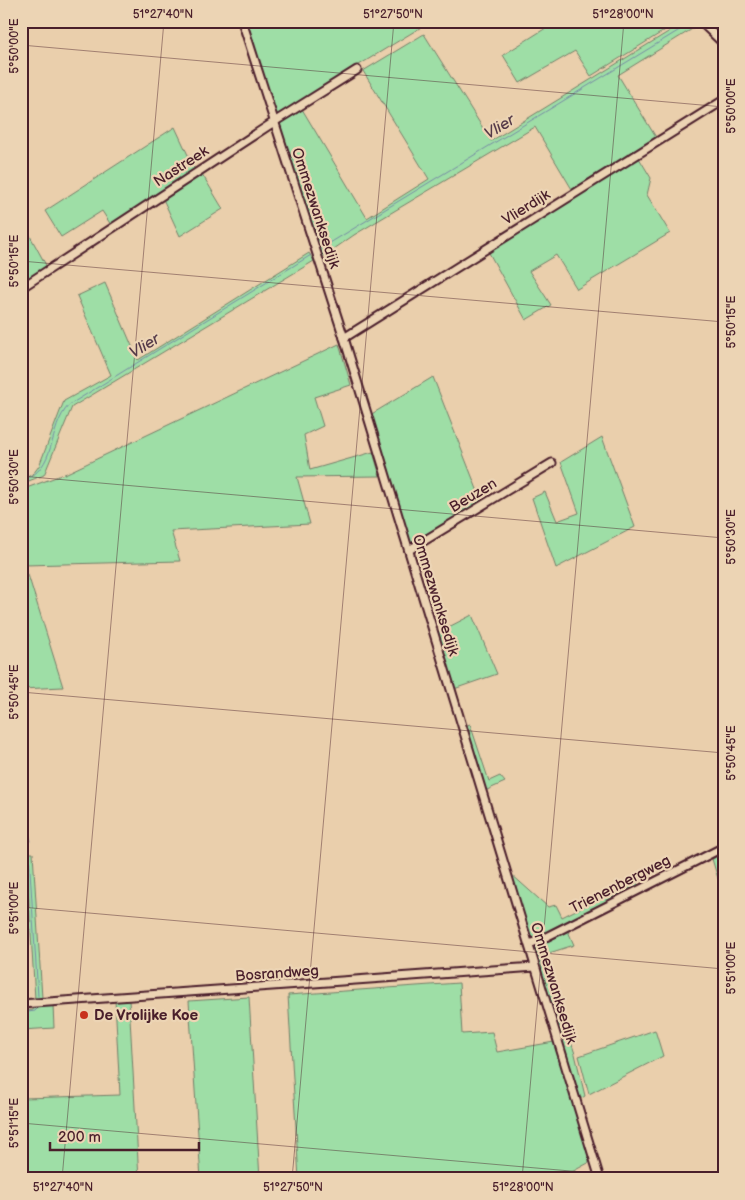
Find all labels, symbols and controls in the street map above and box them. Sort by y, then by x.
text: 51°27'40"N [133,7,193,22]
text: 51°27'50"N [363,7,423,22]
text: 51°28'00"N [592,7,654,22]
text: 5°50'00"E [7,18,22,74]
text: 5°50'00"E [724,78,739,134]
water label: Vlier [481,110,519,144]
street label: Nastreek [150,141,213,191]
street label: Ommezwanksedijk [287,145,344,272]
street label: Vlierdijk [499,185,554,230]
text: 5°50'15"E [7,235,22,287]
text: 5°50'15"E [724,296,739,348]
water label: Vlier [126,329,164,363]
text: 5°50'30"E [7,449,22,505]
street label: Beuzen [446,474,500,517]
text: 5°50'30"E [724,509,739,565]
street label: Ommezwanksedijk [408,532,463,659]
text: 5°50'45"E [7,664,22,720]
text: 5°50'45"E [724,725,739,781]
street label: Trienenbergweg [567,851,674,918]
text: 5°51'00"E [7,881,22,934]
street label: Ommezwanksedijk [526,920,581,1047]
text: 5°51'00"E [724,941,739,994]
street label: Bosrandweg [235,961,320,986]
place label: De Vrolijke Koe [94,1006,199,1025]
marker: De Vrolijke Koe [78,1009,90,1021]
text: 5°51'15"E [7,1098,22,1148]
scale bar [50,1120,199,1152]
text: 200 m [58,1128,101,1147]
text: 51°27'40"N [33,1180,93,1195]
text: 51°27'50"N [263,1180,323,1195]
text: 51°28'00"N [492,1180,554,1195]

